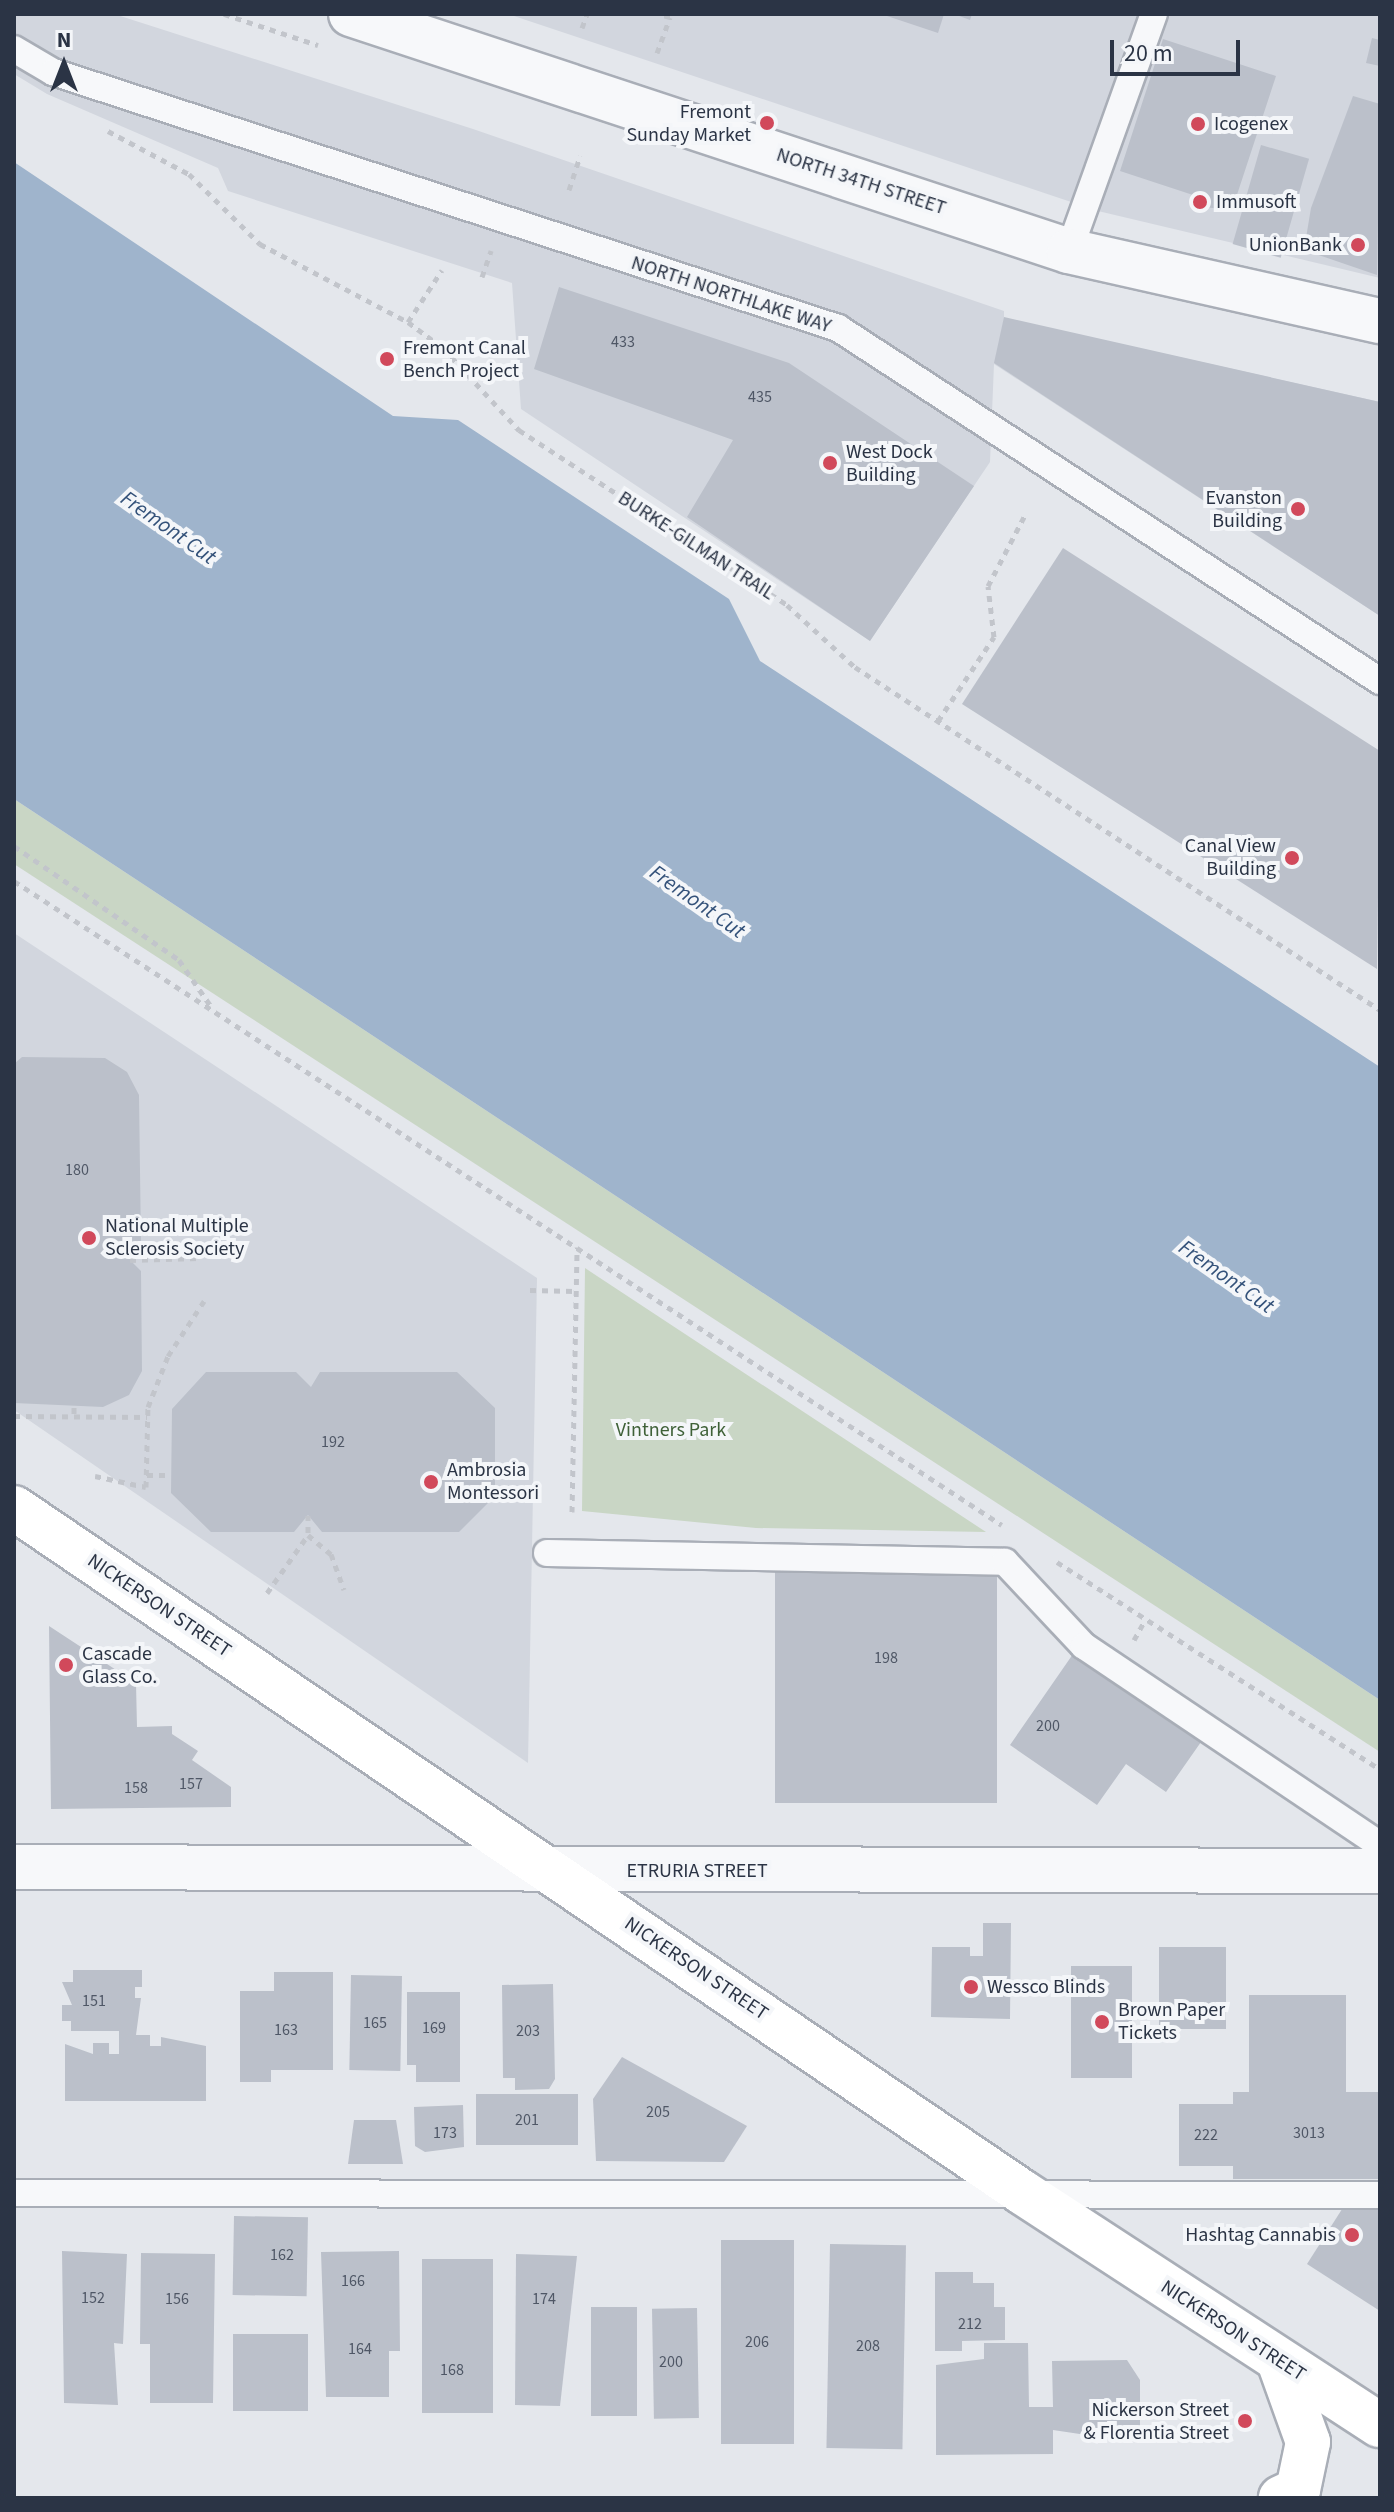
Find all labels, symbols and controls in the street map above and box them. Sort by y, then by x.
north arrow [24,24,104,104]
text: N [57,24,71,56]
scale bar [1114,24,1244,74]
text: 20 m [1124,36,1173,71]
place label: Fremont Sunday Market [626,100,751,147]
place label: Icogenex [1214,112,1288,136]
marker: Fremont Sunday Market [758,114,776,132]
marker: Icogenex [1189,115,1207,133]
street label: NORTH 34TH STREET [773,143,949,221]
place label: Immusoft [1216,190,1296,214]
marker: Immusoft [1191,193,1209,211]
place label: UnionBank [1249,233,1342,257]
marker: UnionBank [1349,236,1367,254]
street label: NORTH NORTHLAKE WAY [628,251,834,339]
house number: 433 [611,332,635,352]
place label: Fremont Canal Bench Project [403,336,526,383]
marker: Fremont Canal Bench Project [378,350,396,368]
house number: 435 [748,387,772,407]
place label: West Dock Building [846,440,933,487]
marker: West Dock Building [821,454,839,472]
water label: Fremont Cut [115,486,221,570]
street label: BURKE-GILMAN TRAIL [613,486,779,606]
place label: Evanston Building [1205,486,1282,533]
marker: Evanston Building [1289,500,1307,518]
place label: Canal View Building [1185,834,1276,881]
marker: Canal View Building [1283,849,1301,867]
water label: Fremont Cut [644,860,750,944]
house number: 180 [65,1160,89,1180]
place label: National Multiple Sclerosis Society [105,1214,249,1261]
marker: National Multiple Sclerosis Society [80,1229,98,1247]
water label: Fremont Cut [1173,1235,1279,1319]
park label: Vintners Park [616,1418,726,1442]
house number: 192 [321,1432,345,1452]
place label: Ambrosia Montessori [447,1458,539,1505]
marker: Ambrosia Montessori [422,1473,440,1491]
street label: NICKERSON STREET [83,1549,235,1663]
place label: Cascade Glass Co. [82,1642,157,1689]
house number: 198 [874,1648,898,1668]
marker: Cascade Glass Co. [57,1656,75,1674]
house number: 200 [1036,1716,1060,1736]
house number: 157 [179,1774,203,1794]
house number: 158 [124,1778,148,1798]
street label: ETRURIA STREET [626,1859,768,1883]
street label: NICKERSON STREET [620,1912,772,2026]
place label: Wessco Blinds [987,1975,1105,1999]
marker: Wessco Blinds [962,1978,980,1996]
house number: 151 [82,1991,106,2011]
place label: Brown Paper Tickets [1118,1998,1225,2045]
house number: 165 [363,2013,387,2033]
marker: Brown Paper Tickets [1093,2013,1111,2031]
house number: 169 [422,2018,446,2038]
house number: 163 [274,2020,298,2040]
house number: 203 [516,2021,540,2041]
house number: 205 [646,2102,670,2122]
house number: 201 [515,2110,539,2130]
house number: 173 [433,2123,457,2143]
house number: 3013 [1293,2123,1325,2143]
house number: 222 [1194,2125,1218,2145]
place label: Hashtag Cannabis [1185,2223,1336,2247]
marker: Hashtag Cannabis [1343,2226,1361,2244]
house number: 162 [270,2245,294,2265]
house number: 166 [341,2271,365,2291]
street label: NICKERSON STREET [1156,2275,1310,2387]
house number: 152 [81,2288,105,2308]
house number: 156 [165,2289,189,2309]
house number: 174 [532,2289,556,2309]
house number: 212 [958,2314,982,2334]
house number: 206 [745,2332,769,2352]
house number: 208 [856,2336,880,2356]
house number: 164 [348,2339,372,2359]
house number: 200 [659,2352,683,2372]
house number: 168 [440,2360,464,2380]
place label: Nickerson Street & Florentia Street [1084,2398,1229,2445]
marker: Nickerson Street & Florentia Street [1236,2412,1254,2430]

